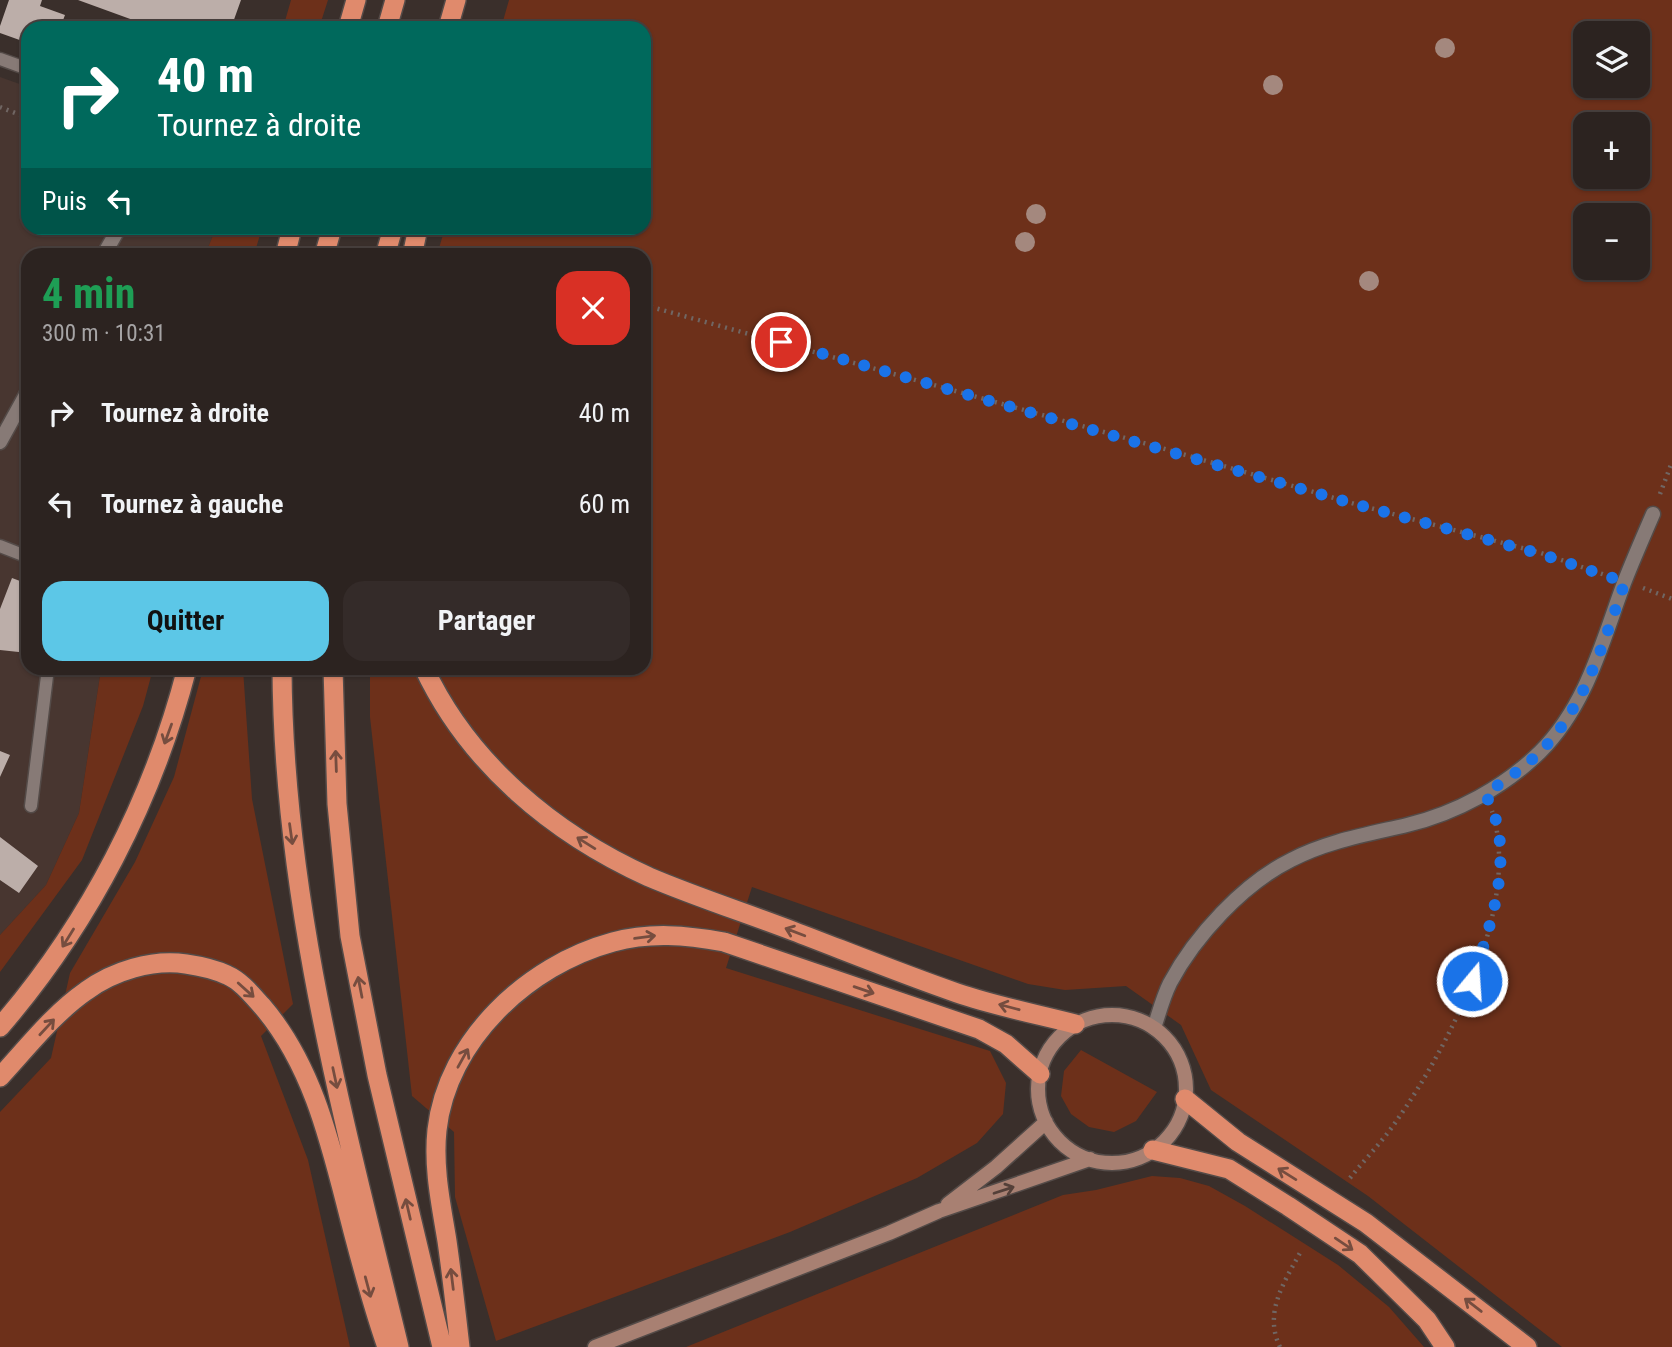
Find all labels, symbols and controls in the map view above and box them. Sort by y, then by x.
map controls [1573,21,1650,280]
button: layers [1573,21,1650,98]
text: 40 m [157,47,254,104]
icon: right [42,49,133,140]
text: Tournez à droite [157,106,361,144]
button: + [1573,112,1650,189]
icon: left [101,182,139,220]
text: Puis [42,186,87,216]
button: − [1573,203,1650,280]
text: 4 min [42,269,135,318]
button: close [556,271,630,345]
pin [751,312,811,372]
text: 300 m · 10:31 [42,320,166,347]
icon: arrive [762,323,800,361]
icon: right [42,394,80,432]
text: Tournez à droite [101,398,269,428]
text: 40 m [579,398,630,428]
icon: left [42,485,80,523]
text: Tournez à gauche [101,489,283,519]
text: 60 m [579,489,630,519]
button: Quitter [42,581,329,661]
button: Partager [343,581,630,661]
one-way arrow [160,722,173,744]
one-way arrow [329,750,342,773]
one-way arrow [285,823,298,845]
one-way arrow [576,835,596,849]
one-way arrow [784,924,806,937]
one-way arrow [60,927,74,947]
one-way arrow [633,930,656,943]
position arrow [1435,944,1509,1018]
one-way arrow [352,976,366,999]
one-way arrow [237,982,255,998]
one-way arrow [853,984,875,997]
one-way arrow [998,1000,1021,1013]
one-way arrow [38,1019,55,1036]
one-way arrow [456,1048,470,1069]
one-way arrow [329,1066,343,1089]
one-way arrow [1278,1166,1298,1180]
one-way arrow [992,1183,1014,1195]
one-way arrow [401,1199,414,1221]
one-way arrow [1334,1237,1353,1251]
one-way arrow [446,1268,459,1291]
one-way arrow [362,1276,375,1298]
one-way arrow [1464,1298,1482,1313]

